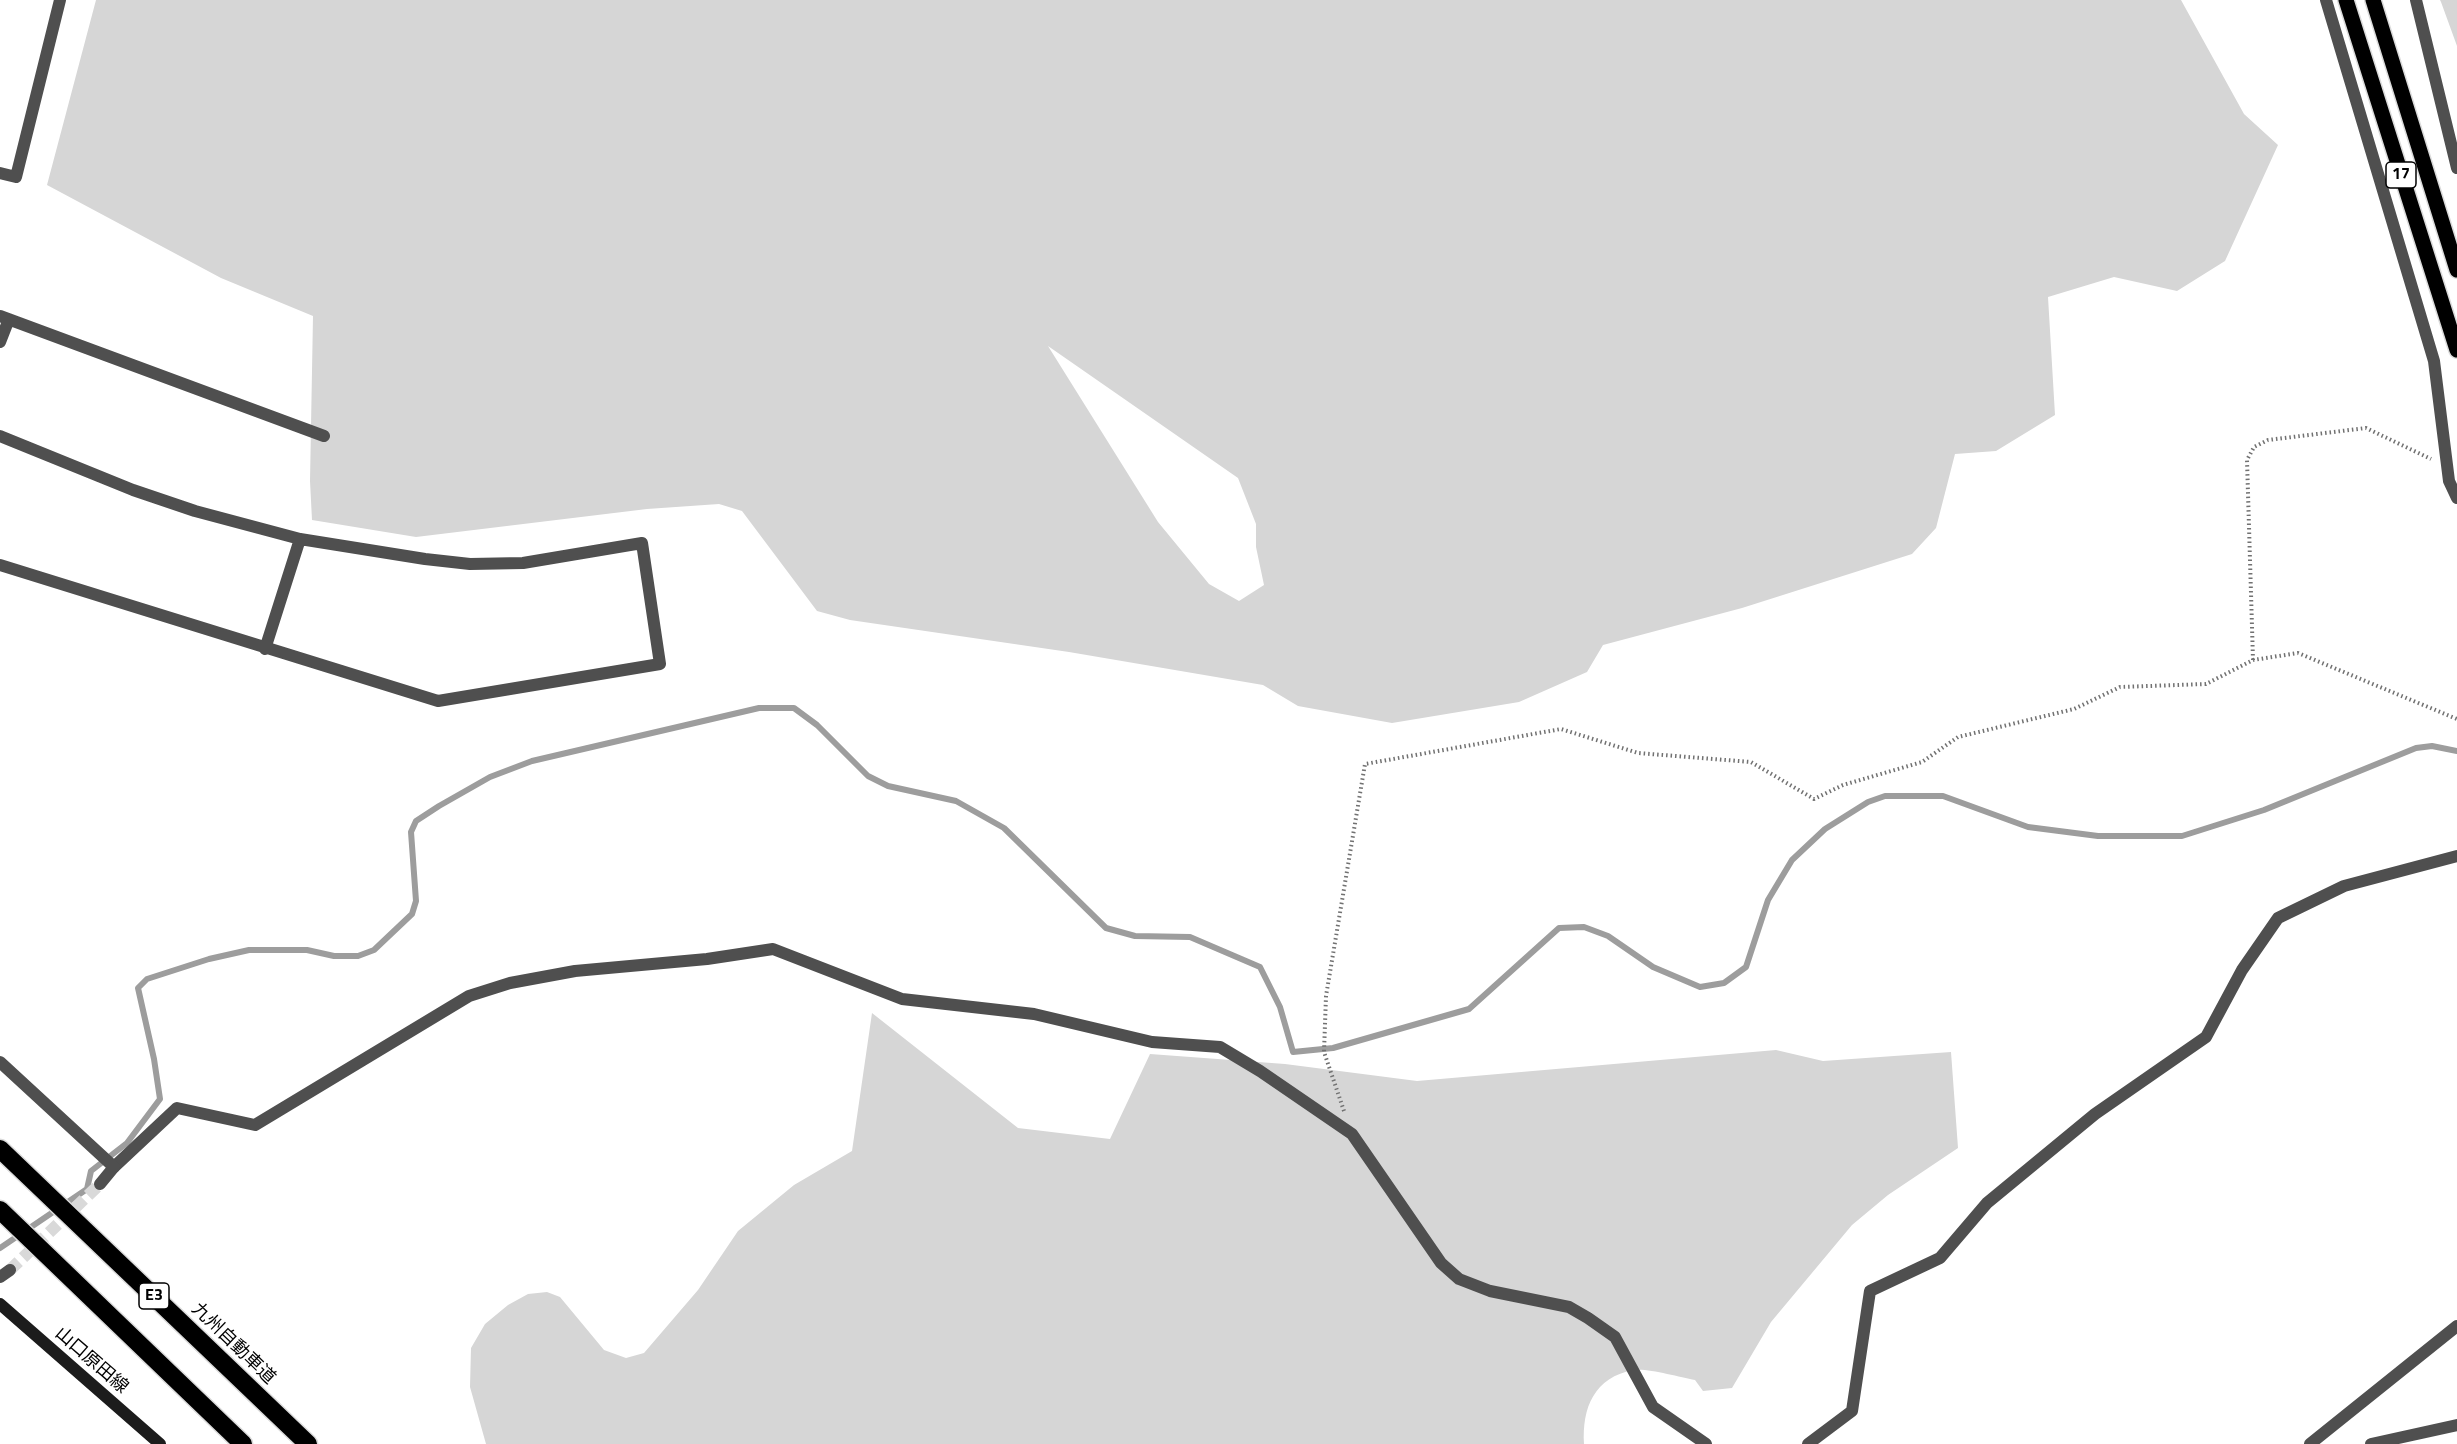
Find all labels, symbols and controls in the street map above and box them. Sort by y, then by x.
road number: 17 [2386,162,2416,188]
road number: E3 [139,1283,169,1309]
street label: 九州自動車道 [187,1299,279,1389]
street label: 山口原田線 [50,1323,132,1399]

